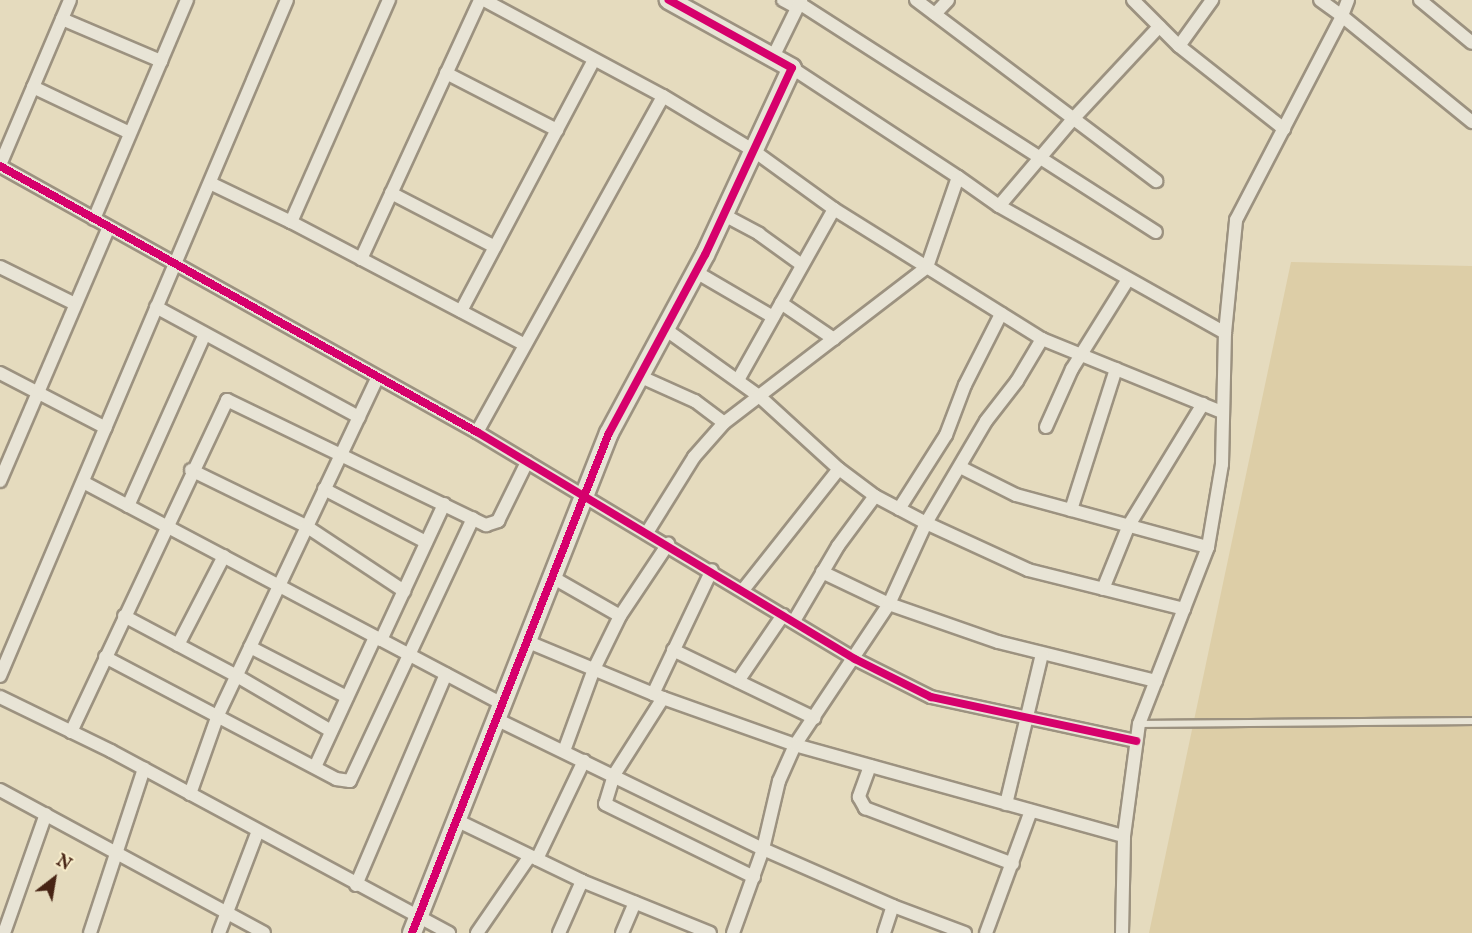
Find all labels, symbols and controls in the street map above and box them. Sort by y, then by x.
north arrow [24,849,84,909]
text: N [52,851,74,876]

